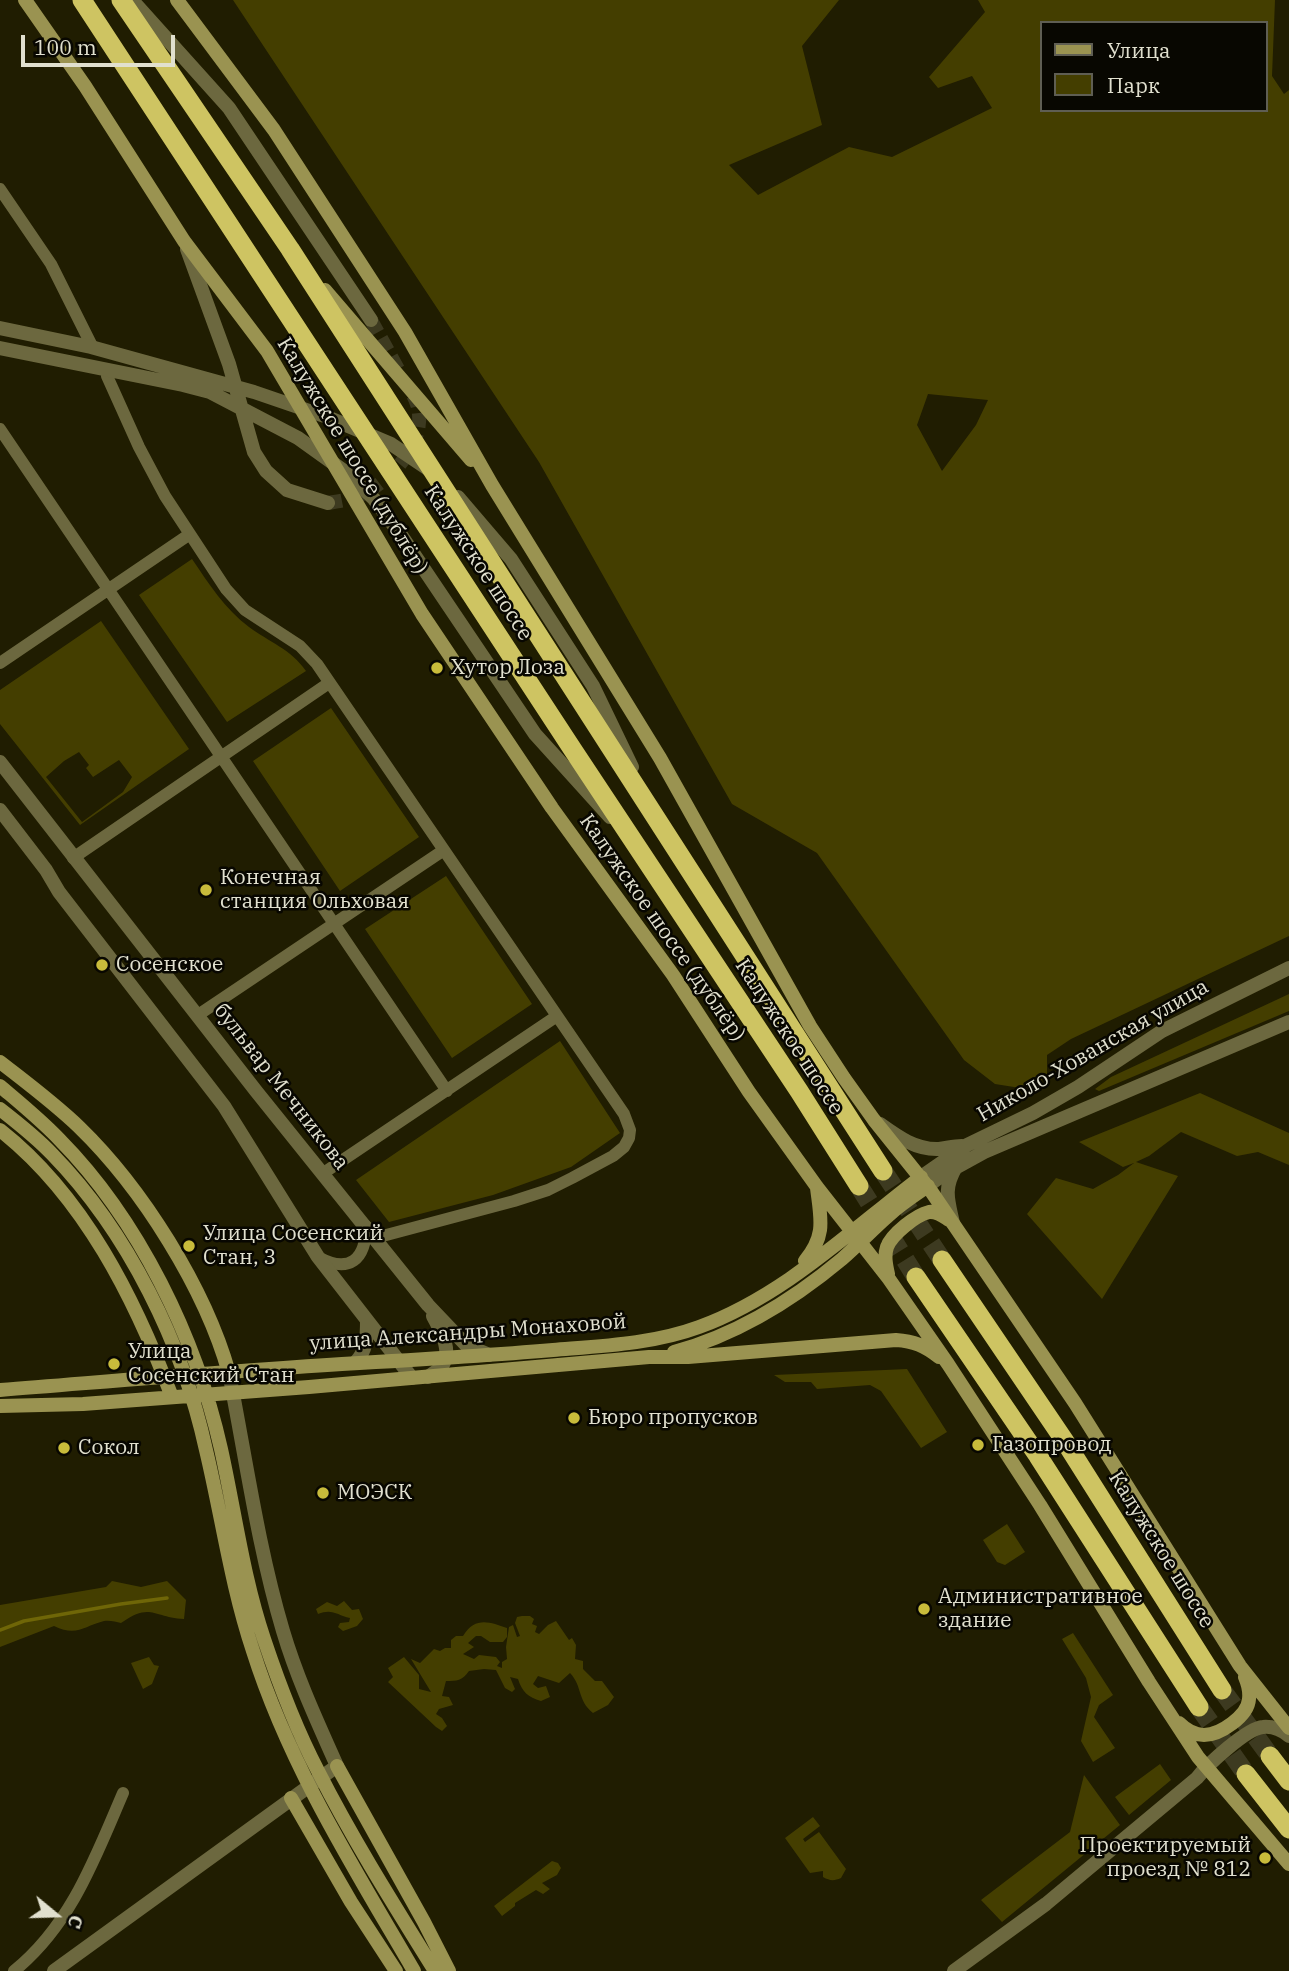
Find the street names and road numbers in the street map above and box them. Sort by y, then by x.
street label: Калужское шоссе (дублёр) [271,333,433,579]
street label: Калужское шоссе [418,481,538,645]
street label: Калужское шоссе (дублёр) [574,809,750,1047]
street label: Калужское шоссе [729,955,849,1119]
street label: Николо-Хованская улица [973,974,1213,1128]
street label: бульвар Мечникова [208,999,354,1175]
street label: улица Александры Монаховой [309,1309,627,1357]
street label: Калужское шоссе [1103,1467,1219,1633]

